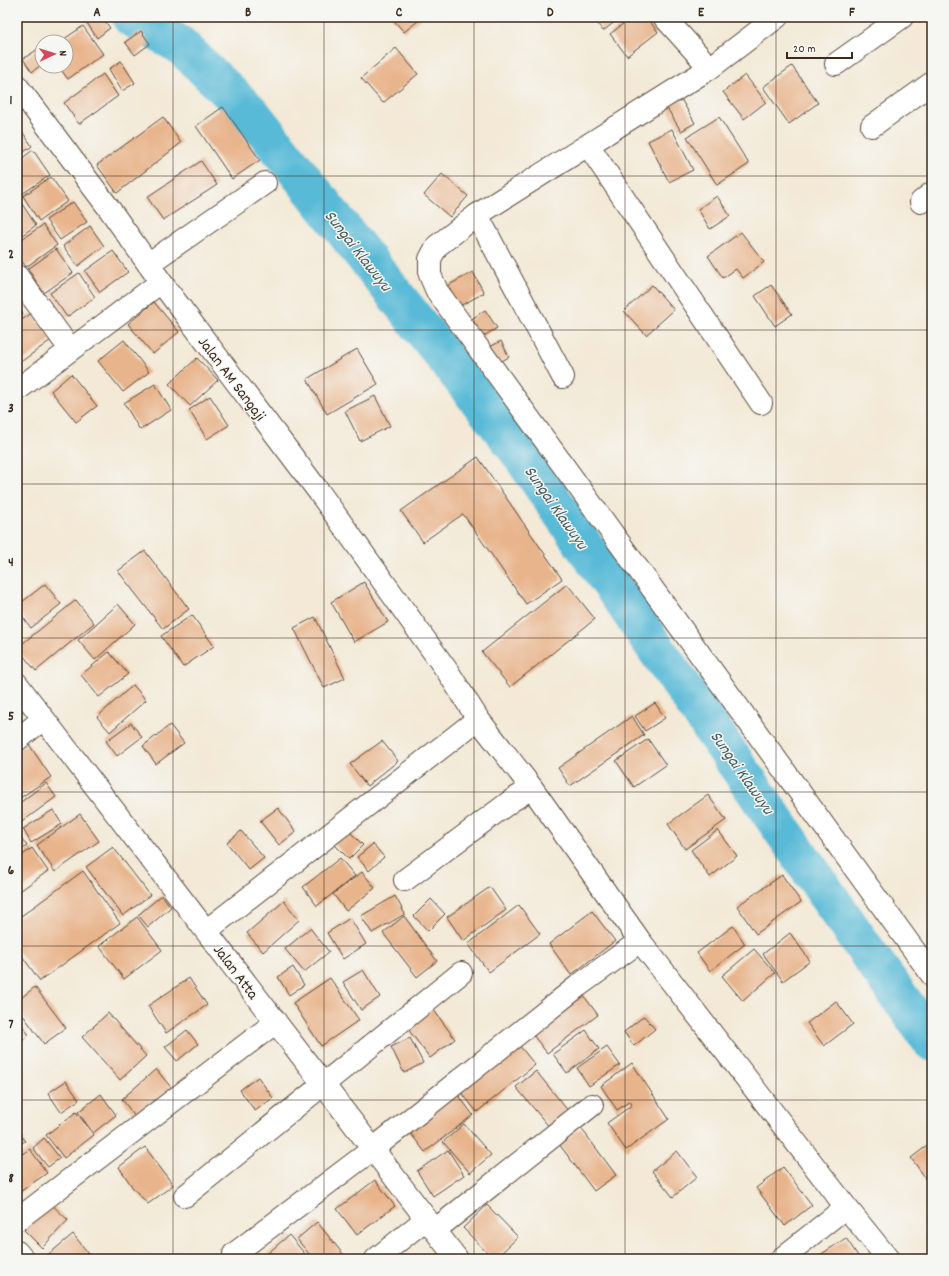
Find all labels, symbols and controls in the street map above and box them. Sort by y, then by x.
text: A [93,4,101,23]
text: B [245,4,251,23]
text: C [396,4,403,23]
text: D [547,4,554,23]
text: E [698,4,705,23]
text: F [849,4,855,23]
north arrow [34,34,74,74]
scale bar [787,34,852,60]
text: 20 m [793,41,816,58]
text: N [54,50,70,57]
text: 1 [10,92,13,111]
water label: Sungai Klawuyu [317,206,397,299]
text: 2 [8,246,14,265]
street label: Jalan AM Sangaji [191,332,271,427]
text: 3 [8,400,14,419]
water label: Sungai Klawuyu [517,462,593,557]
text: 4 [8,554,14,573]
text: 5 [8,708,14,727]
water label: Sungai Klawuyu [703,727,779,822]
text: 6 [8,862,15,881]
street label: Jalan Atta [207,940,264,1005]
text: 7 [9,1016,14,1035]
text: 8 [8,1170,14,1189]

